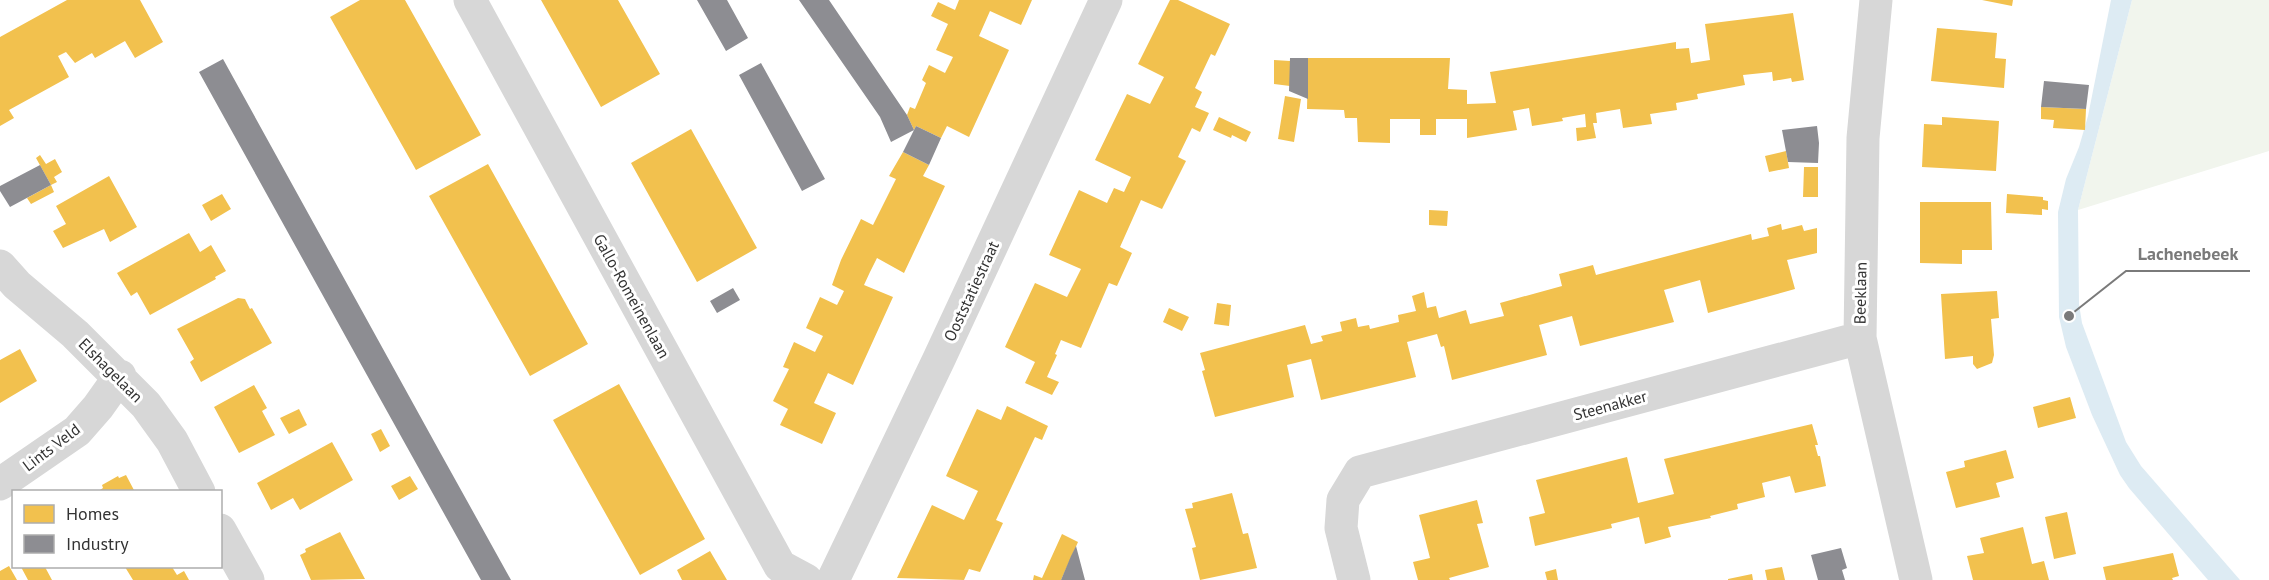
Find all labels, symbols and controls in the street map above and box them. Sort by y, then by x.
street label: Gallo-Romeinenlaan [590,230,674,362]
callout: Lachenebeek [2126,235,2250,271]
street label: Ooststatiestraat [939,237,1003,344]
text: Lachenebeek [2138,242,2238,265]
street label: Beeklaan [1849,262,1871,324]
street label: Elshagelaan [75,334,147,406]
street label: Steenakker [1571,385,1649,424]
street label: Lints Veld [18,419,84,475]
legend [12,490,222,568]
text: Homes [66,502,119,525]
text: Industry [66,532,129,555]

